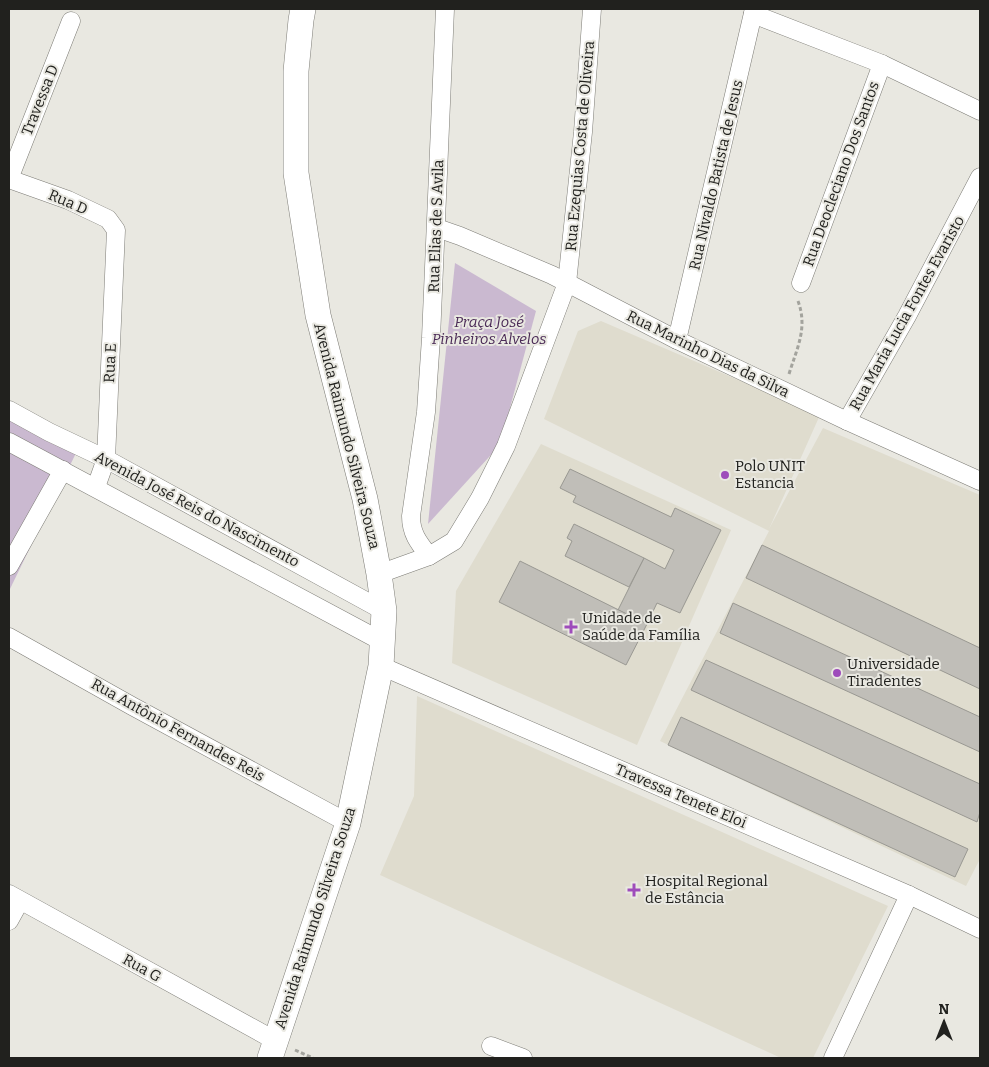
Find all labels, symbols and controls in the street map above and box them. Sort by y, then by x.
street label: Rua Ezequias Costa de Oliveira [562,40,598,252]
street label: Travessa D [18,62,62,138]
street label: Rua Nivaldo Batista de Jesus [685,78,747,272]
street label: Rua Deocleciano Dos Santos [799,79,883,269]
street label: Rua Elias de S Avila [425,159,447,293]
street label: Rua D [46,186,90,218]
street label: Rua Maria Lucia Fontes Evaristo [846,213,968,413]
street label: Rua Marinho Dias da Silva [624,307,792,401]
park label: Praça José Pinheiros Alvelos [432,313,546,348]
street label: Avenida Raimundo Silveira Souza [310,321,384,551]
street label: Rua E [100,343,120,383]
street label: Avenida José Reis do Nascimento [92,447,302,571]
place label: Polo UNIT Estancia [735,457,805,492]
marker: Polo UNIT Estancia [719,469,731,481]
place label: Unidade de Saúde da Família [582,609,700,644]
marker: Unidade de Saúde da Família [564,620,578,634]
place label: Universidade Tiradentes [847,655,940,690]
marker: Universidade Tiradentes [831,667,843,679]
street label: Rua Antônio Fernandes Reis [88,675,268,785]
street label: Travessa Tenete Eloi [613,760,750,832]
street label: Avenida Raimundo Silveira Souza [271,805,359,1031]
place label: Hospital Regional de Estância [645,872,768,907]
marker: Hospital Regional de Estância [627,883,641,897]
street label: Rua G [120,950,164,986]
north arrow [919,997,969,1047]
text: N [939,1001,950,1018]

